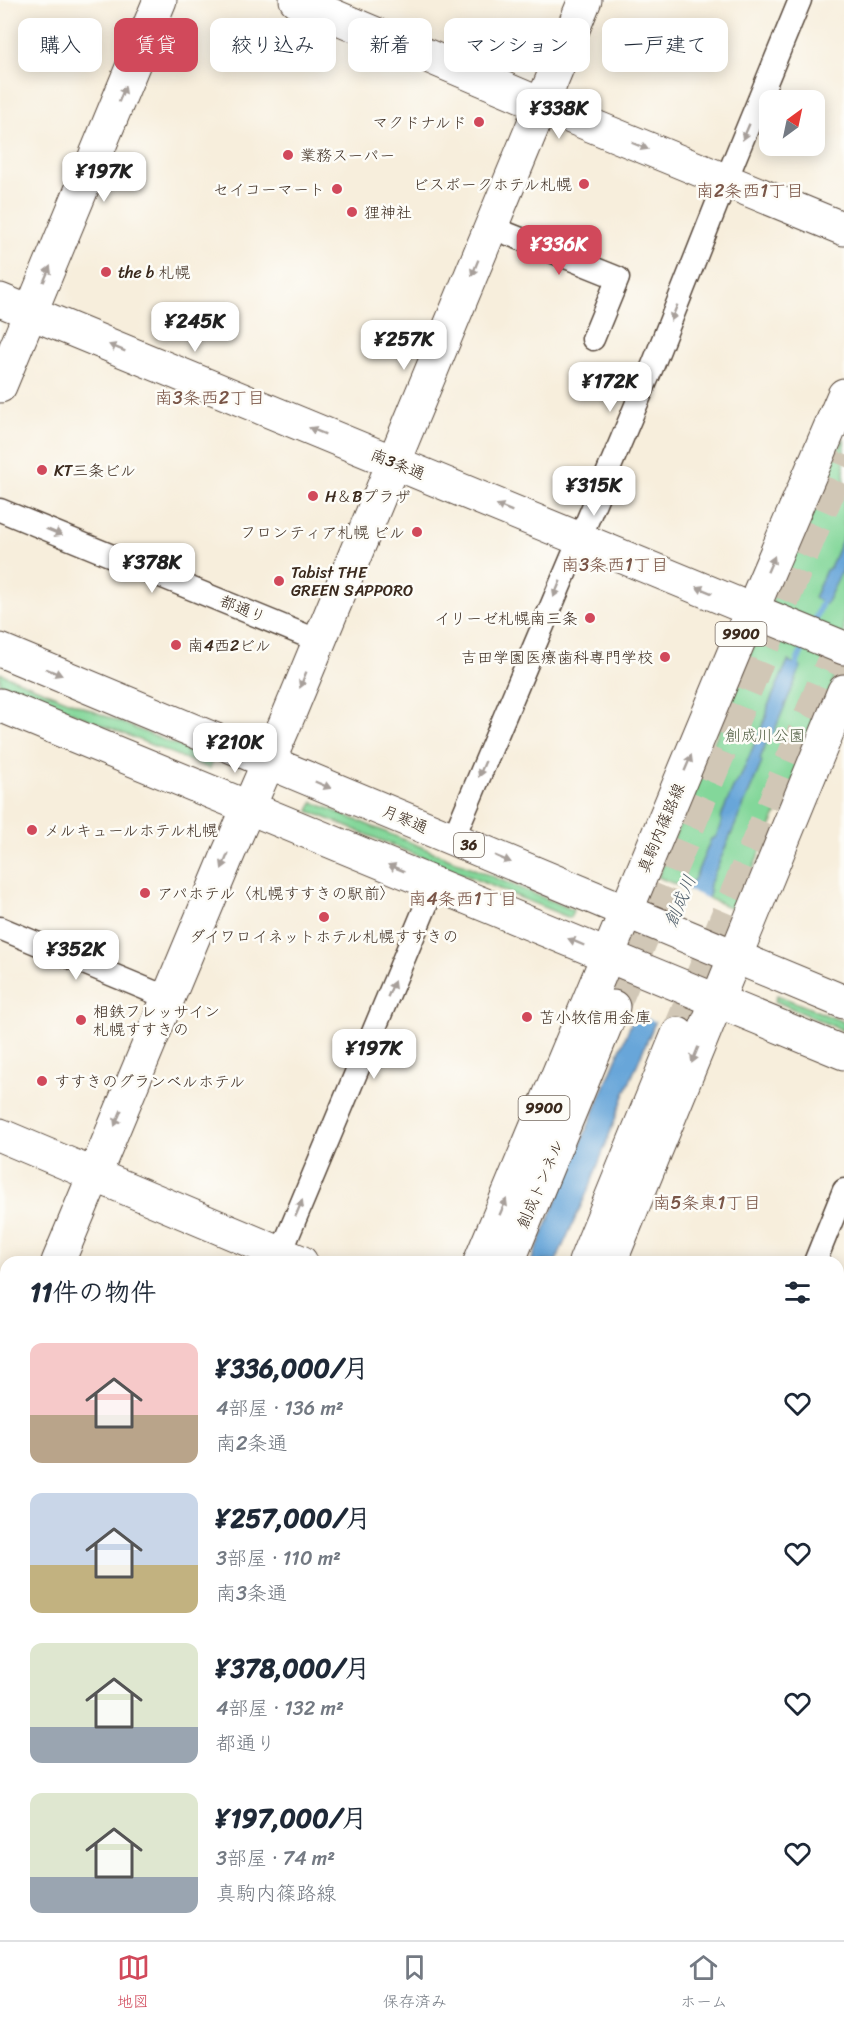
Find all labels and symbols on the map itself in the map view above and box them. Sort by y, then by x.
one-way arrow [118,85,127,103]
pin: ¥338K [517,89,601,140]
north arrow [759,90,825,156]
place label: マクドナルド [372,108,467,137]
marker: マクドナルド [472,115,486,129]
one-way arrow [741,123,751,141]
place label: 業務スーパー [300,141,395,170]
one-way arrow [631,142,649,151]
marker: 業務スーパー [281,148,295,162]
pin: ¥197K [62,152,146,203]
place label: ビスポークホテル札幌 [413,170,572,199]
place label: セイコーマート [213,175,325,204]
district label: 南2条西1丁目 [696,175,804,207]
marker: ビスポークホテル札幌 [577,177,591,191]
marker: セイコーマート [330,182,344,196]
place label: 狸神社 [364,198,412,227]
marker: 狸神社 [345,205,359,219]
pin: ¥336K [517,225,601,276]
place label: the b 札幌 [118,258,190,287]
one-way arrow [470,259,479,277]
one-way arrow [42,264,52,282]
marker: the b 札幌 [99,265,113,279]
pin: ¥245K [153,302,237,353]
one-way arrow [669,304,678,322]
pin: ¥257K [362,320,446,371]
one-way arrow [108,343,126,353]
pin: ¥172K [568,362,652,413]
district label: 南3条西2丁目 [155,382,265,414]
one-way arrow [308,426,326,435]
street label: 南3条通 [366,440,430,488]
place label: KT三条ビル [54,456,136,485]
marker: KT三条ビル [35,463,49,477]
pin: ¥315K [552,466,636,517]
place label: H＆Bプラザ [325,482,410,511]
marker: H＆Bプラザ [306,489,320,503]
one-way arrow [495,503,513,512]
place label: フロンティア札幌 ビル [240,518,405,547]
marker: フロンティア札幌 ビル [410,525,424,539]
one-way arrow [45,528,63,537]
pin: ¥378K [110,543,194,594]
district label: 南3条西1丁目 [561,549,669,581]
one-way arrow [767,555,776,572]
place label: Tabist THE GREEN SAPPORO [291,558,413,605]
marker: Tabist THE GREEN SAPPORO [272,574,286,588]
one-way arrow [552,581,562,599]
one-way arrow [695,585,713,594]
street label: 都通り [215,587,271,631]
place label: イリーゼ札幌南三条 [434,604,578,633]
marker: イリーゼ札幌南三条 [583,611,597,625]
road number: 9900 [716,622,766,646]
place label: 南4西2ビル [188,631,271,660]
marker: 南4西2ビル [169,638,183,652]
place label: 吉田学園医療歯科専門学校 [461,643,653,672]
marker: 吉田学園医療歯科専門学校 [658,650,672,664]
one-way arrow [45,668,63,678]
one-way arrow [298,672,308,690]
park label: 創成川公園 [725,721,805,750]
pin: ¥210K [193,723,277,774]
one-way arrow [684,754,693,772]
one-way arrow [477,761,487,779]
street label: 真駒内篠路線 [629,778,693,878]
one-way arrow [314,780,332,790]
street label: 月寒通 [377,796,433,842]
place label: メルキュールホテル札幌 [44,816,218,845]
marker: メルキュールホテル札幌 [25,823,39,837]
road number: 36 [454,833,484,857]
one-way arrow [220,852,229,870]
one-way arrow [494,854,512,864]
one-way arrow [387,863,405,872]
water label: 創成川 [655,870,705,932]
place label: アパホテル〈札幌すすきの駅前〉 [157,879,395,908]
district label: 南4条西1丁目 [409,883,517,915]
marker: アパホテル〈札幌すすきの駅前〉 [138,886,152,900]
marker: ダイワロイネットホテル札幌すすきの [317,910,331,924]
place label: ダイワロイネットホテル札幌すすきの [189,922,459,951]
pin: ¥352K [34,930,118,981]
one-way arrow [567,937,585,947]
one-way arrow [387,980,396,998]
place label: 相鉄フレッサイン 札幌すすきの [93,997,220,1044]
place label: 苫小牧信用金庫 [539,1003,651,1032]
marker: 苫小牧信用金庫 [520,1010,534,1024]
marker: 相鉄フレッサイン 札幌すすきの [74,1013,88,1027]
pin: ¥197K [332,1029,416,1080]
one-way arrow [690,1046,700,1064]
place label: すすきのグランベルホテル [54,1067,245,1096]
marker: すすきのグランベルホテル [35,1074,49,1088]
road number: 9900 [518,1096,570,1120]
one-way arrow [113,1110,123,1128]
street label: 創成トンネル [508,1135,572,1233]
district label: 南5条東1丁目 [653,1187,761,1219]
one-way arrow [294,1198,304,1216]
one-way arrow [498,1198,508,1216]

